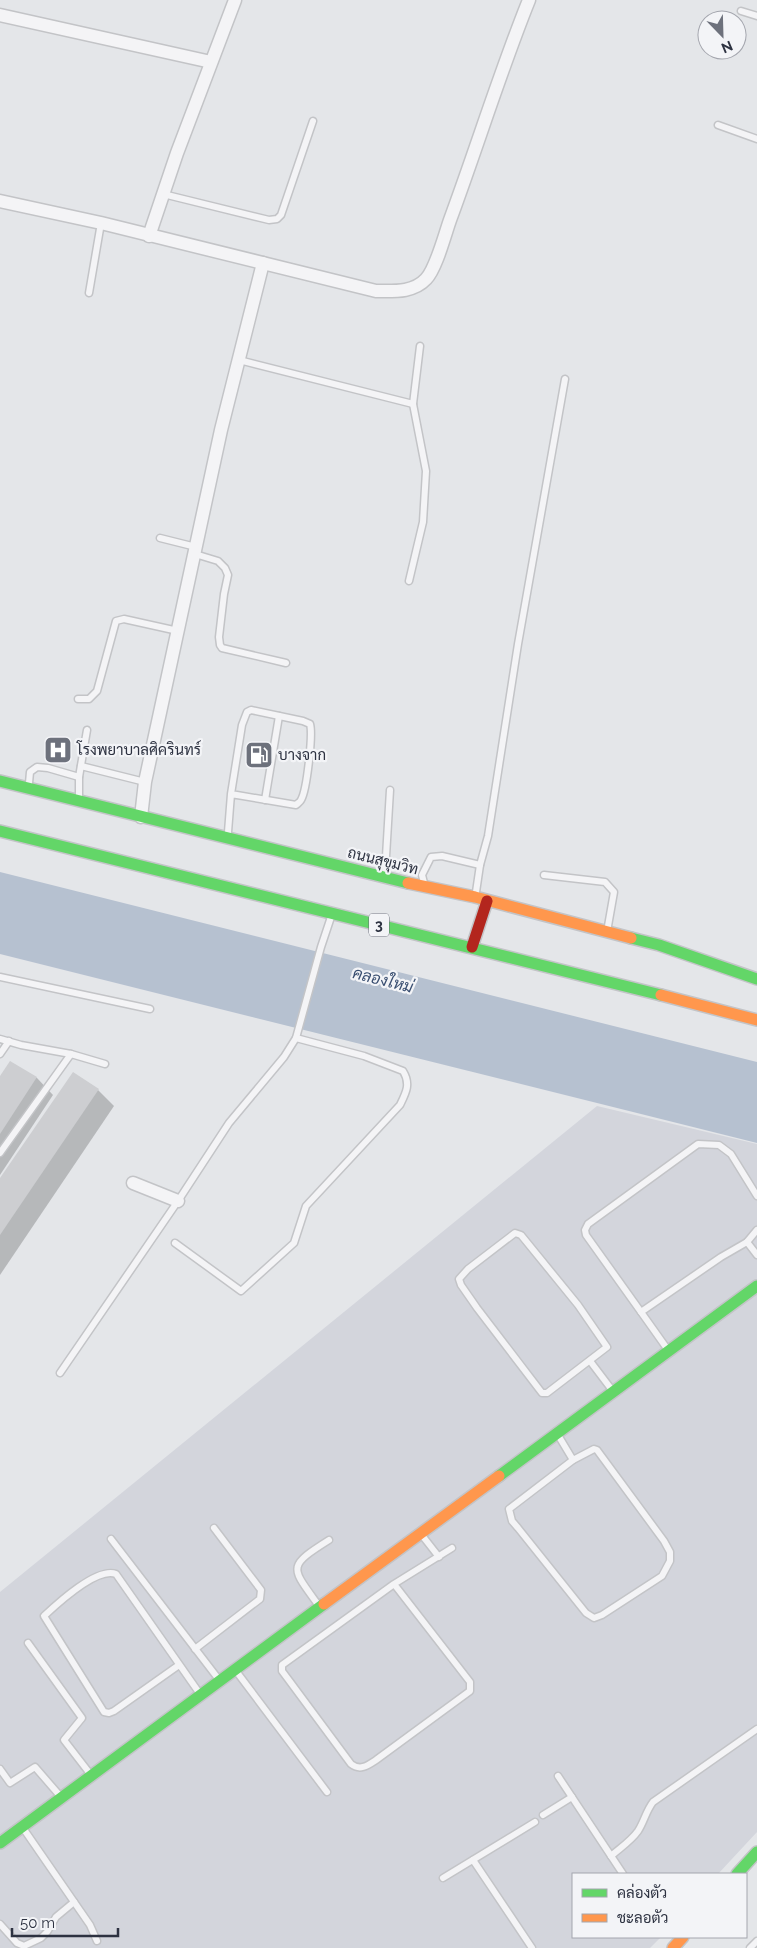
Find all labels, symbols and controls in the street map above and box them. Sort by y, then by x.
north arrow [697,10,747,60]
text: N [719,38,735,56]
hospital icon: โรงพยาบาลศิครินทร์ [43,735,73,765]
place label: โรงพยาบาลศิครินทร์ [76,740,201,759]
fuel station icon: บางจาก [244,740,274,770]
place label: บางจาก [278,746,326,764]
street label: ถนนสุขุมวิท [345,844,420,880]
road number: 3 [369,914,389,936]
water label: คลองใหม่ [351,961,417,997]
legend [572,1873,747,1938]
text: คล่องตัว [617,1883,667,1902]
scale bar [12,1906,119,1938]
text: ชะลอตัว [617,1909,668,1927]
text: 50 m [20,1914,55,1932]

